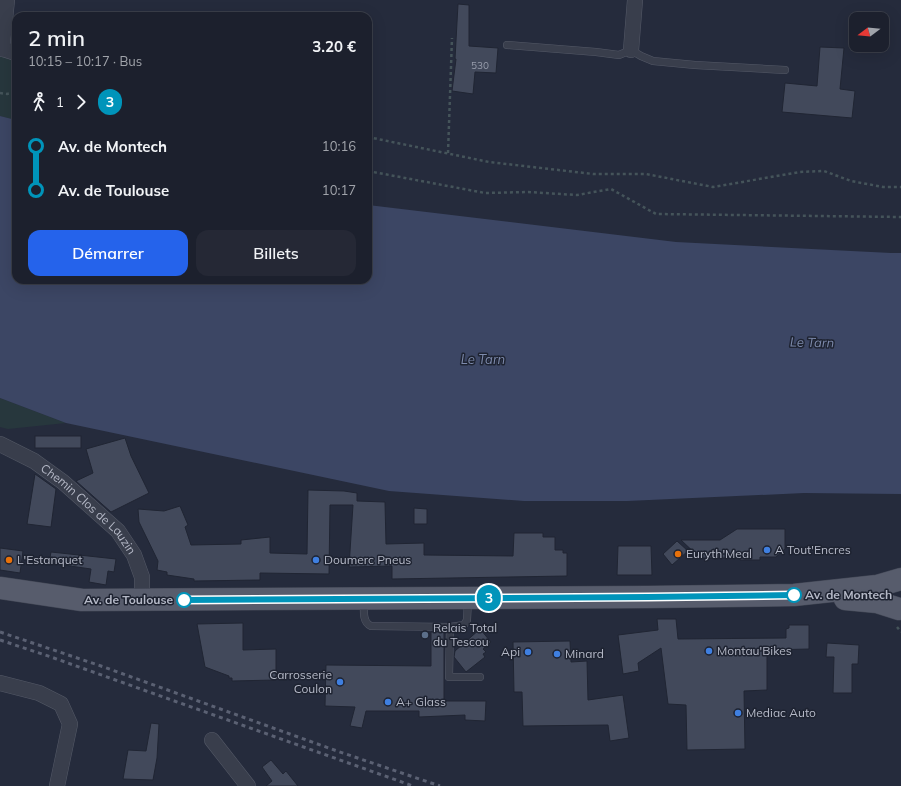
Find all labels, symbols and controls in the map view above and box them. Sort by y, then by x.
north arrow [849,12,889,52]
map controls [849,12,889,52]
text: 2 min [28,24,85,52]
text: 3.20 € [312,37,356,56]
text: 10:15 – 10:17 · Bus [28,53,142,69]
house number: 530 [471,59,489,72]
icon: walk [28,91,50,113]
icon: forward [70,91,92,113]
text: 3 [106,93,114,111]
text: 1 [56,94,64,110]
text: Av. de Montech [58,137,167,156]
text: 10:16 [322,138,356,154]
text: Av. de Toulouse [58,181,169,200]
text: 10:17 [322,182,356,198]
button: Démarrer [28,230,188,276]
button: Billets [196,230,356,276]
water label: Le Tarn [790,334,834,350]
water label: Le Tarn [461,351,505,367]
street label: Chemin Clos de Lauzin [38,460,139,557]
place label: A Tout'Encres [775,542,851,557]
marker: A Tout'Encres [762,545,772,555]
place label: Euryth'Meal [686,546,752,561]
marker: Euryth'Meal [673,549,683,559]
place label: L'Estanquet [17,552,82,567]
place label: Doumerc Pneus [324,552,411,567]
marker: L'Estanquet [4,555,14,565]
marker: Doumerc Pneus [311,555,321,565]
line badge: 3 [476,585,502,611]
marker: Av. de Montech [786,587,802,603]
place label: Av. de Montech [805,587,892,602]
text: 3 [485,589,493,607]
place label: Av. de Toulouse [84,592,173,607]
marker: Av. de Toulouse [176,592,192,608]
place label: Relais Total du Tescou [433,620,497,649]
marker: Relais Total du Tescou [420,630,430,640]
place label: Montau'Bikes [717,643,792,658]
place label: Api [501,644,520,659]
place label: Minard [565,646,604,661]
marker: Montau'Bikes [704,646,714,656]
marker: Api [523,647,533,657]
marker: Minard [552,649,562,659]
place label: Carrosserie Coulon [269,667,332,696]
marker: Carrosserie Coulon [335,677,345,687]
place label: A+ Glass [396,694,446,709]
marker: A+ Glass [383,697,393,707]
place label: Mediac Auto [746,705,816,720]
marker: Mediac Auto [733,708,743,718]

